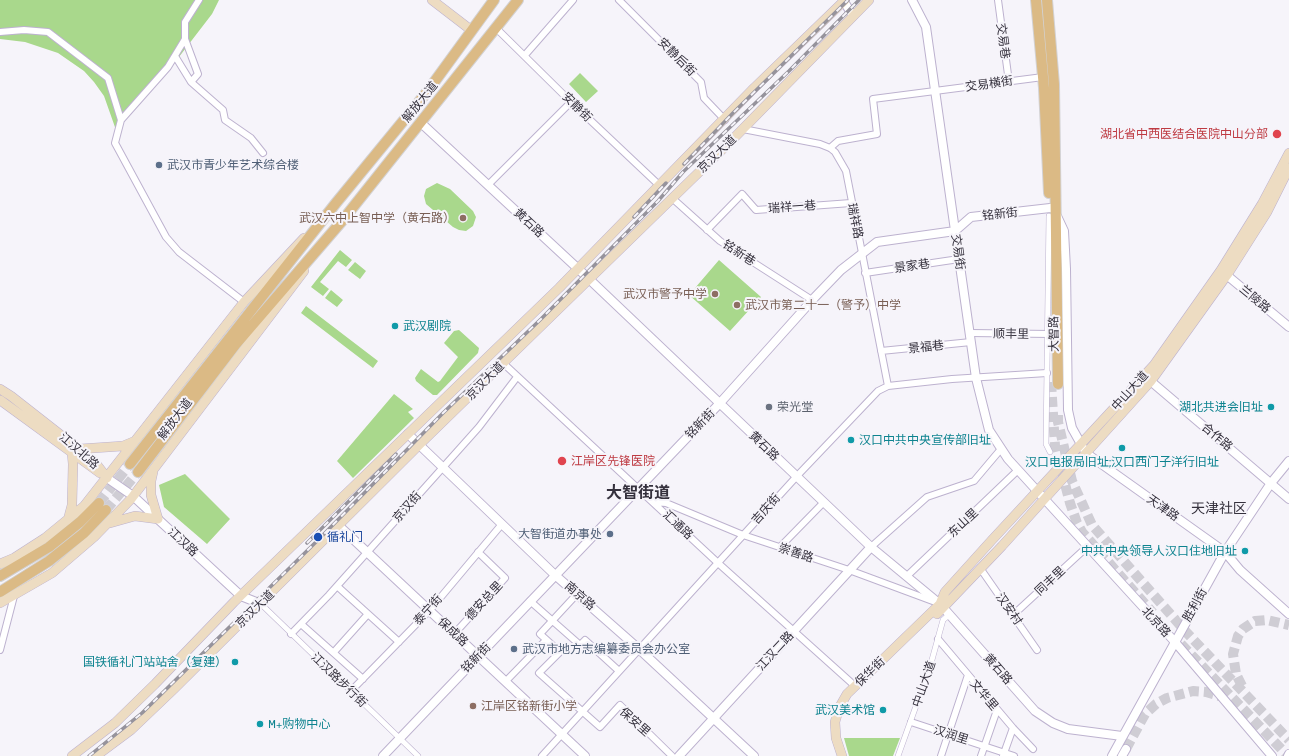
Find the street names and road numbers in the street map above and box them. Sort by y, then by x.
street label: 交易巷 [993,22,1013,60]
street label: 安静后街 [655,35,699,79]
street label: 交易横街 [964,74,1014,94]
street label: 解放大道 [399,79,441,125]
street label: 安静街 [559,89,595,125]
street label: 京汉大道 [695,132,739,176]
street label: 瑞祥一巷 [768,198,816,216]
street label: 瑞祥路 [844,202,866,240]
street label: 黄石路 [511,205,547,241]
street label: 铭新街 [981,205,1019,223]
street label: 交易街 [948,233,968,271]
street label: 铭新巷 [720,237,758,269]
street label: 景家巷 [893,256,931,276]
street label: 兰陵路 [1237,282,1273,316]
street label: 大智路 [1046,316,1062,352]
street label: 顺丰里 [993,326,1029,342]
street label: 景福巷 [907,338,945,356]
street label: 京汉大道 [463,359,507,403]
street label: 中山大道 [1109,368,1151,414]
street label: 解放大道 [155,395,195,443]
street label: 铭新街 [682,406,718,442]
street label: 合作路 [1199,420,1235,454]
street label: 黄石路 [746,428,782,464]
street label: 江汉北路 [56,430,102,472]
street label: 京汉街 [390,489,424,525]
street label: 吉庆街 [749,491,783,527]
street label: 天津路 [1144,492,1182,524]
street label: 东山里 [945,505,981,541]
street label: 汇通路 [660,507,696,543]
street label: 江汉路 [165,524,201,560]
street label: 崇善路 [777,541,815,565]
street label: 同丰里 [1032,563,1068,599]
street label: 德安总里 [462,579,506,623]
street label: 南京路 [562,579,598,613]
street label: 胜利街 [1180,586,1210,624]
street label: 京汉大道 [233,587,277,631]
street label: 汉安村 [993,590,1025,628]
street label: 泰宁街 [411,592,445,628]
street label: 北京路 [1138,604,1174,640]
street label: 保成路 [435,614,471,650]
street label: 江汉二路 [753,629,797,673]
street label: 铭新街 [458,640,494,676]
street label: 江汉路步行街 [308,650,370,710]
street label: 黄石路 [981,651,1015,687]
street label: 保华街 [852,654,888,690]
street label: 中山大道 [909,659,939,709]
street label: 文华里 [967,677,1001,713]
street label: 保安里 [617,705,653,739]
street label: 汉润里 [932,723,970,747]

